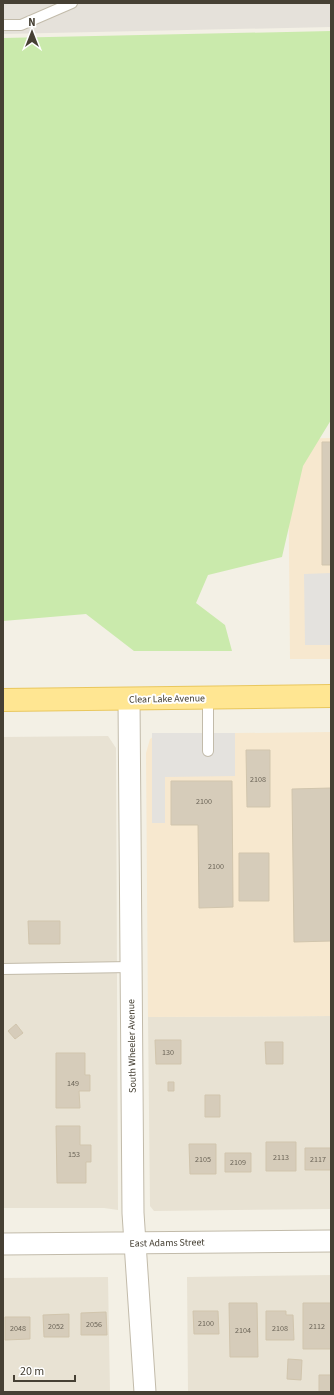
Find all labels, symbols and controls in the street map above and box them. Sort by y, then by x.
north arrow [12,12,52,52]
text: N [28,15,36,30]
street label: Clear Lake Avenue [129,691,205,707]
house number: 2108 [250,774,266,785]
house number: 2100 [196,796,212,807]
house number: 2100 [208,861,224,872]
street label: South Wheeler Avenue [124,999,140,1093]
house number: 130 [162,1047,174,1058]
house number: 149 [67,1078,79,1089]
house number: 153 [68,1149,80,1160]
house number: 2113 [273,1152,289,1163]
house number: 2105 [195,1154,211,1165]
house number: 2117 [310,1154,326,1165]
house number: 2109 [230,1157,246,1168]
street label: East Adams Street [129,1235,205,1251]
house number: 2100 [198,1318,214,1329]
house number: 2056 [86,1319,102,1330]
house number: 2052 [48,1321,64,1332]
house number: 2112 [309,1321,325,1332]
house number: 2048 [10,1323,26,1334]
house number: 2108 [272,1323,288,1334]
house number: 2104 [235,1325,251,1336]
scale bar [14,1357,75,1383]
text: 20 m [20,1363,44,1380]

